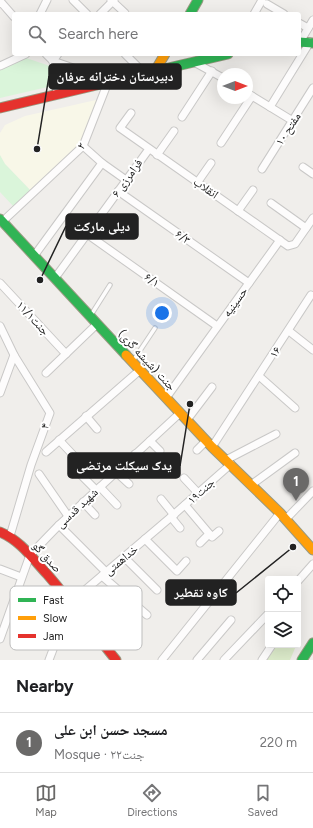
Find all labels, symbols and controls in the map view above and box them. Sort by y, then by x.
search box [12,12,301,56]
icon: search [26,23,48,45]
text: Search here [58,25,138,43]
callout: دبیرستان دخترانه عرفان [49,64,181,89]
north arrow [217,68,253,104]
text: دبیرستان دخترانه عرفان [57,69,174,84]
street label: مفتح ۱۰ [272,110,304,148]
street label: ۲ [74,140,88,152]
street label: فرامرزی ۶ [109,156,145,200]
street label: انقلاب [191,174,221,202]
callout: دیلی مارکت [66,214,138,239]
text: دیلی مارکت [74,219,131,235]
street label: ۶/۳ [173,227,193,247]
street label: ۶/۱ [142,270,162,290]
street label: حسینیه [220,284,251,320]
street label: جنت۱۱/۱ [14,298,53,338]
your location [152,303,172,323]
street label: جنت (شیشه گری) [115,327,179,394]
street label: ۱۶ [266,344,284,360]
street label: ۴ [38,421,52,431]
callout: یدک سیکلت مرتضی [68,453,180,478]
text: یدک سیکلت مرتضی [76,458,172,474]
pin: 1 [283,468,309,501]
street label: جنت۱۹ [185,475,218,507]
street label: شهید قدسی [53,485,101,531]
street label: صدق گو [30,539,64,575]
street label: خداهمتی [101,542,141,578]
map controls [265,576,301,648]
button: locate [265,576,301,612]
callout: کاوه تقطیر [166,580,236,605]
text: کاوه تقطیر [173,585,228,600]
legend [10,586,142,650]
text: Fast [43,594,64,607]
text: Slow [43,612,67,625]
button: layers [265,612,301,648]
text: Jam [43,630,64,643]
text: Nearby [16,676,74,696]
text: مسجد حسن ابن علی [54,721,168,739]
text: 1 [26,735,32,750]
text: 220 m [260,735,297,750]
text: Mosque · جنت۲۲ [54,747,145,762]
tab: Map [35,782,57,819]
tab: Directions [127,782,177,819]
tab: Saved [248,782,278,819]

